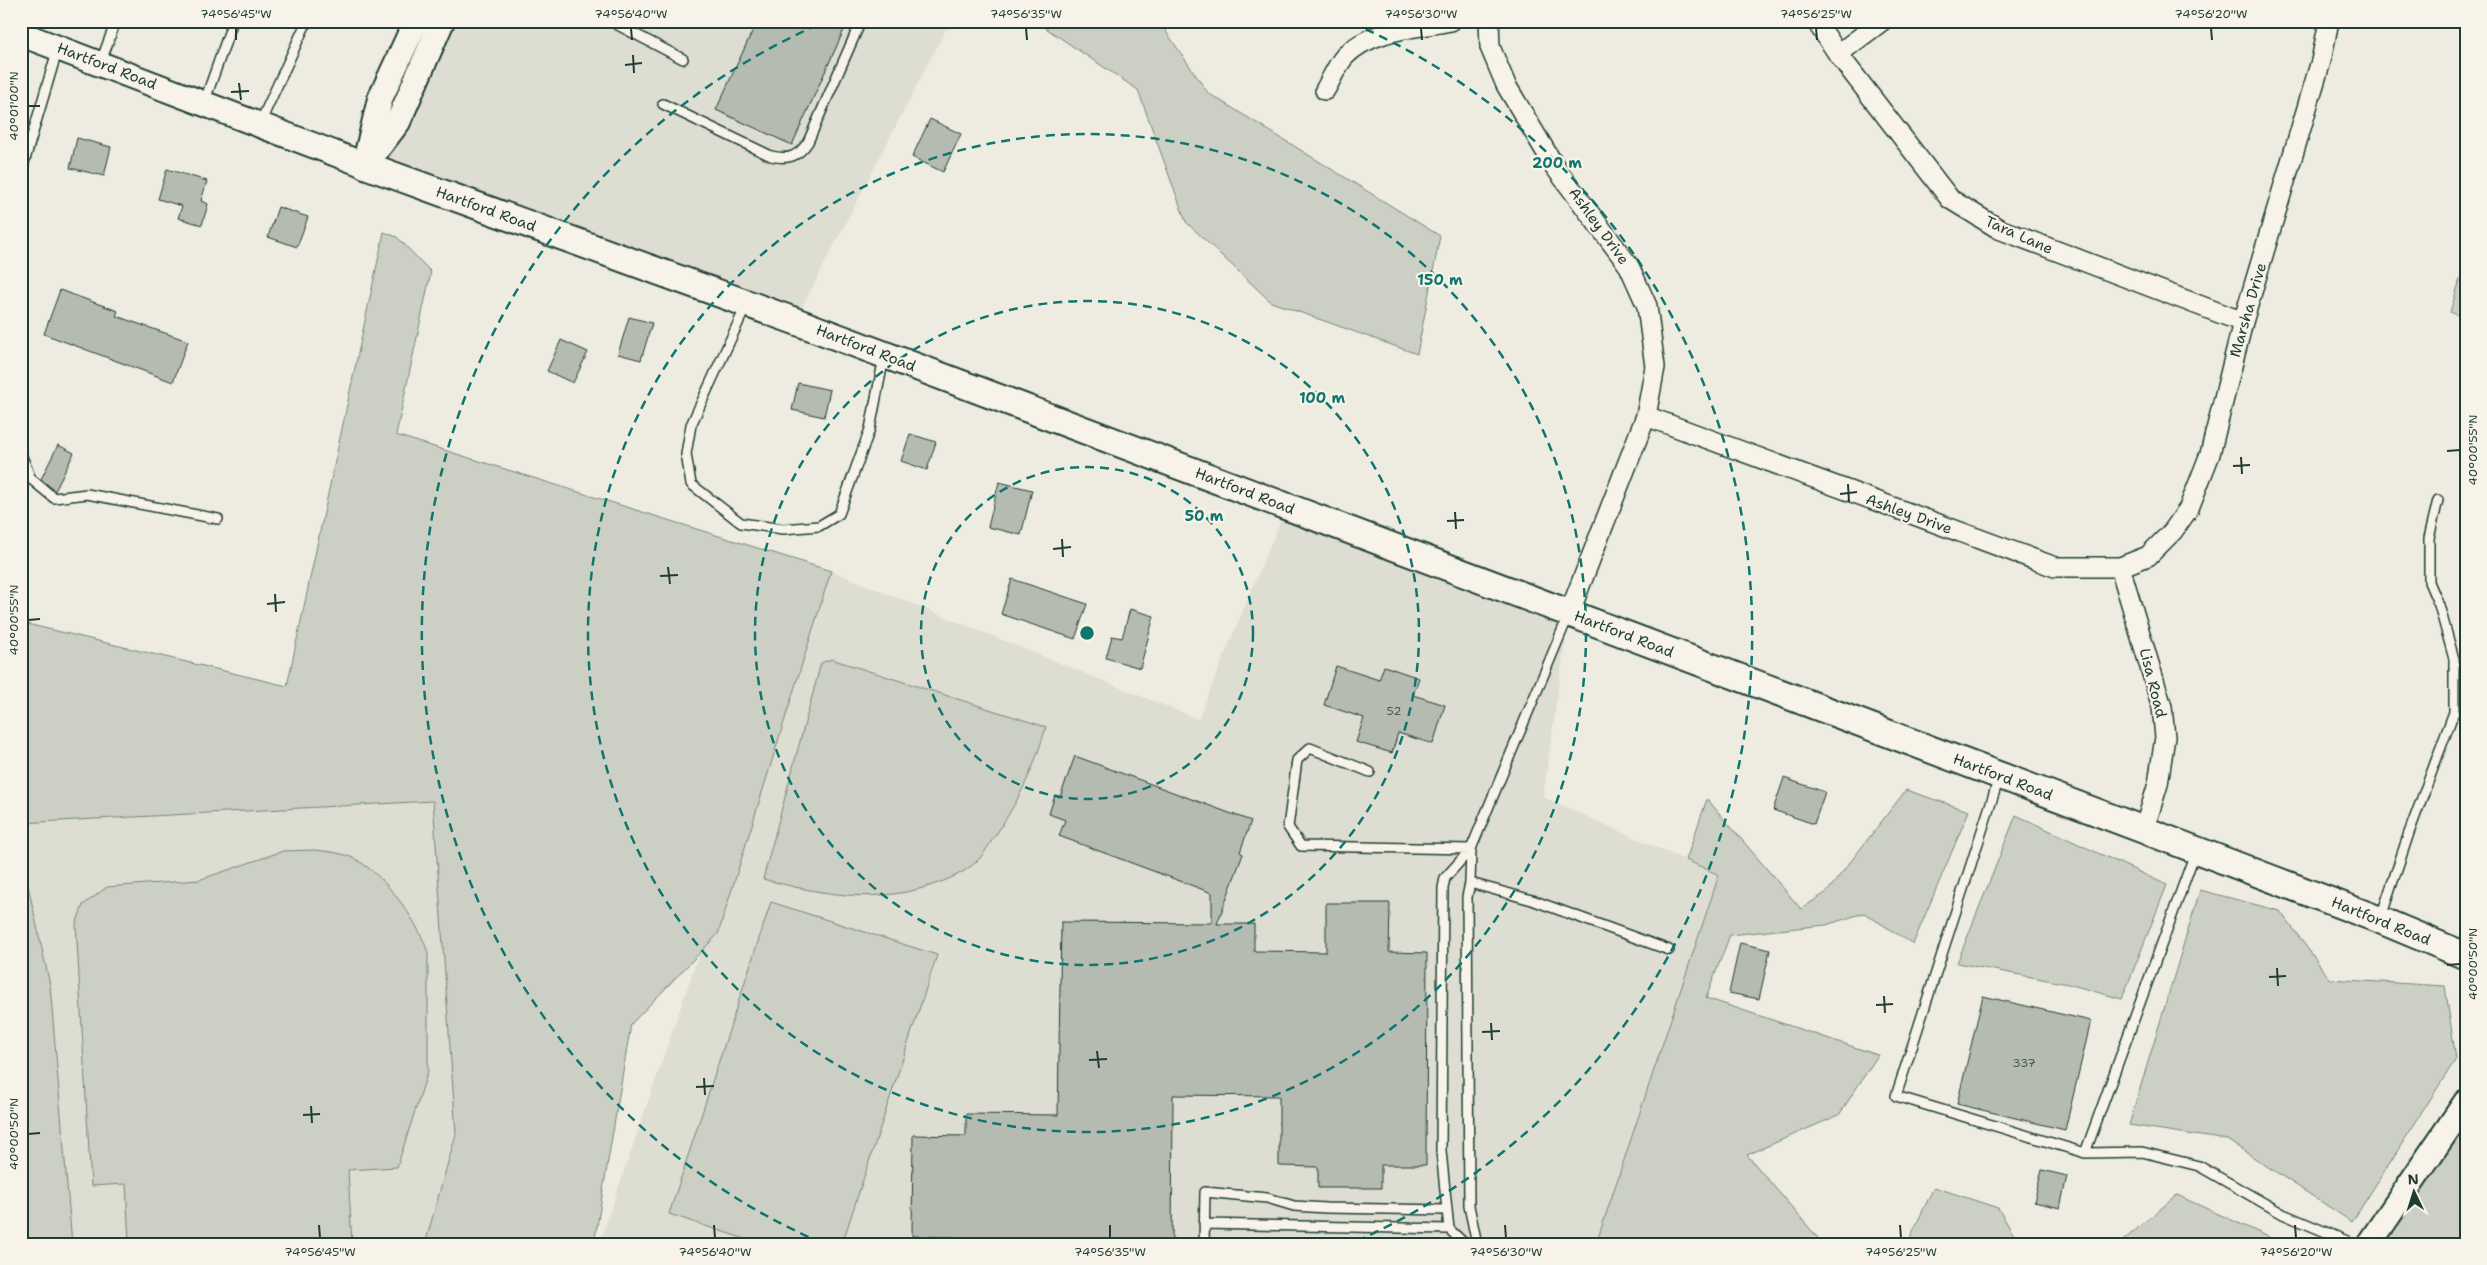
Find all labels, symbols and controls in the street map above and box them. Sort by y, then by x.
text: 74°56'45"W [200,6,272,22]
text: 74°56'40"W [594,6,668,22]
text: 74°56'35"W [990,6,1062,22]
text: 74°56'30"W [1384,6,1458,22]
text: 74°56'25"W [1780,6,1852,22]
text: 74°56'20"W [2174,6,2248,22]
street label: Hartford Road [54,38,160,94]
text: 40°01'00"N [6,71,22,141]
text: 200 m [1532,153,1582,173]
street label: Hartford Road [433,182,539,237]
street label: Ashley Drive [1564,184,1634,268]
street label: Tara Lane [1982,211,2056,259]
street label: Marsha Drive [2225,260,2271,360]
text: 150 m [1417,270,1463,290]
street label: Hartford Road [813,320,919,376]
text: 100 m [1299,388,1345,408]
text: 40°00'55"N [2465,415,2481,485]
street label: Hartford Road [1192,463,1298,519]
street label: Ashley Drive [1863,489,1955,539]
text: 50 m [1185,506,1224,526]
text: 40°00'55"N [6,585,22,655]
street label: Hartford Road [1571,606,1677,662]
centre of rings [1078,624,1096,642]
street label: Lisa Road [2135,646,2171,720]
house number: 52 [1386,703,1402,719]
street label: Hartford Road [1950,749,2056,805]
street label: Hartford Road [2328,892,2434,950]
text: 40°00'50"N [2465,928,2481,1000]
house number: 337 [2012,1055,2036,1071]
text: 40°00'50"N [6,1098,22,1170]
north arrow [2390,1168,2440,1218]
text: N [2407,1170,2419,1188]
text: 74°56'45"W [284,1244,356,1260]
text: 74°56'40"W [678,1244,752,1260]
text: 74°56'35"W [1074,1244,1146,1260]
text: 74°56'30"W [1469,1244,1543,1260]
text: 74°56'25"W [1865,1244,1937,1260]
text: 74°56'20"W [2259,1244,2333,1260]

